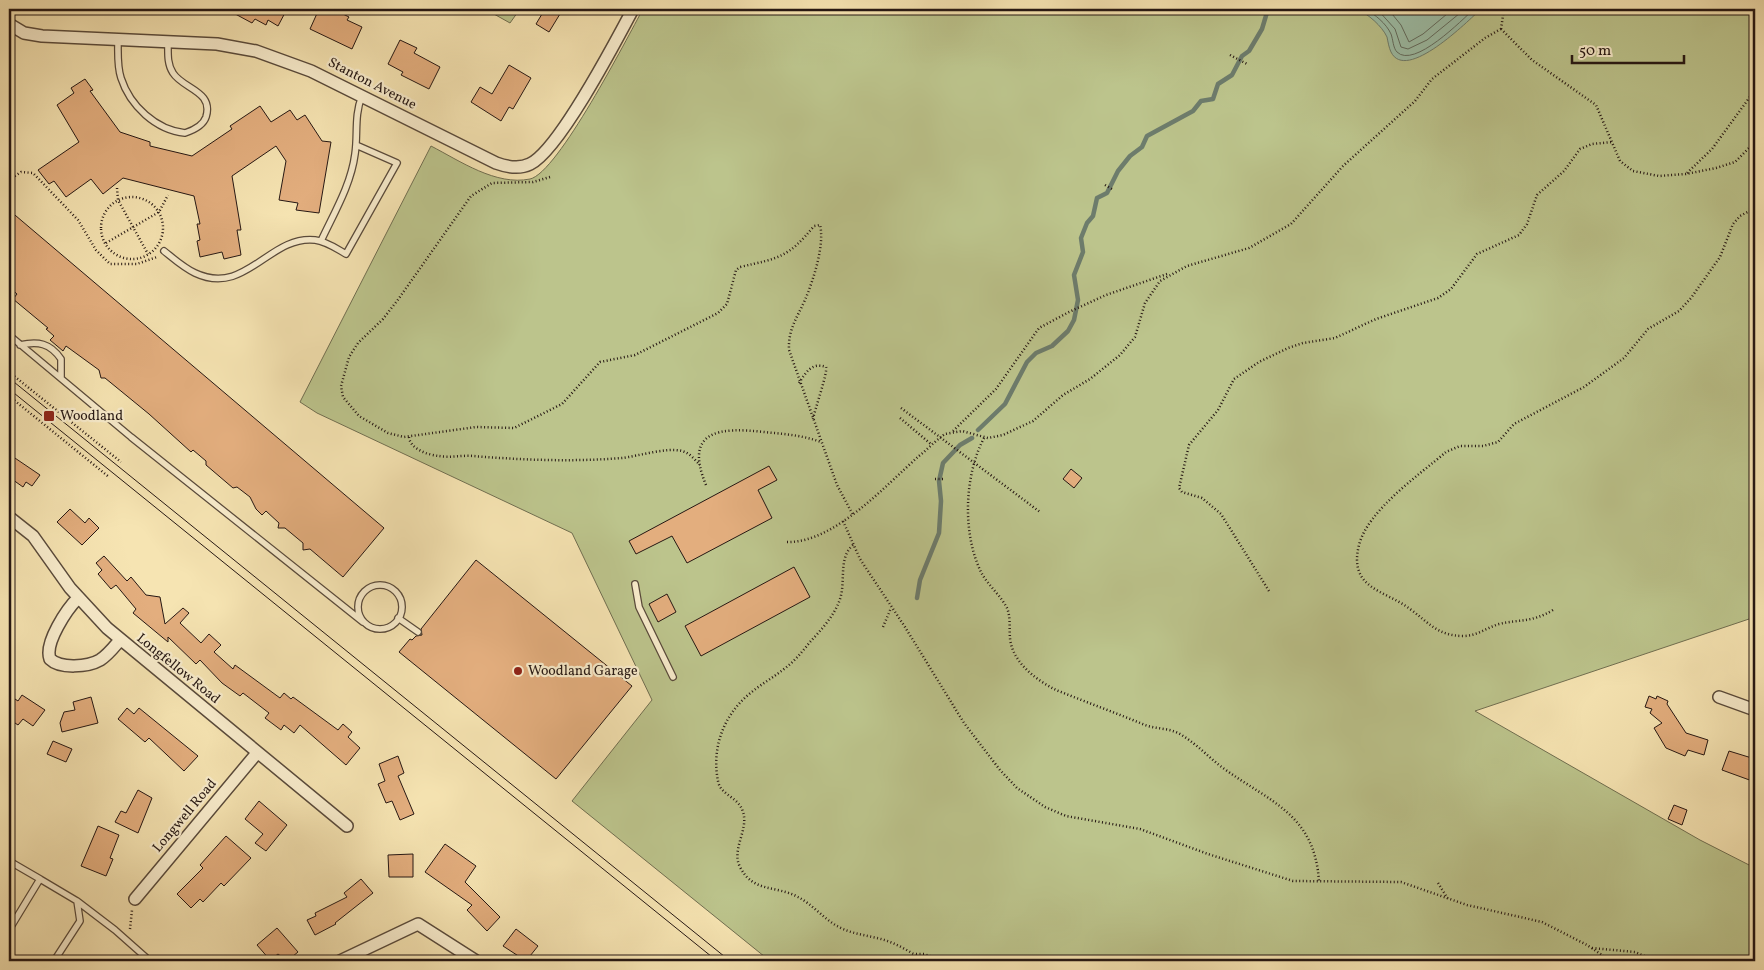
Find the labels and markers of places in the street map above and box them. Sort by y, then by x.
place label: Woodland [60,407,123,426]
marker: Woodland [42,409,56,423]
place label: Woodland Garage [528,662,638,681]
marker: Woodland Garage [512,665,524,677]

